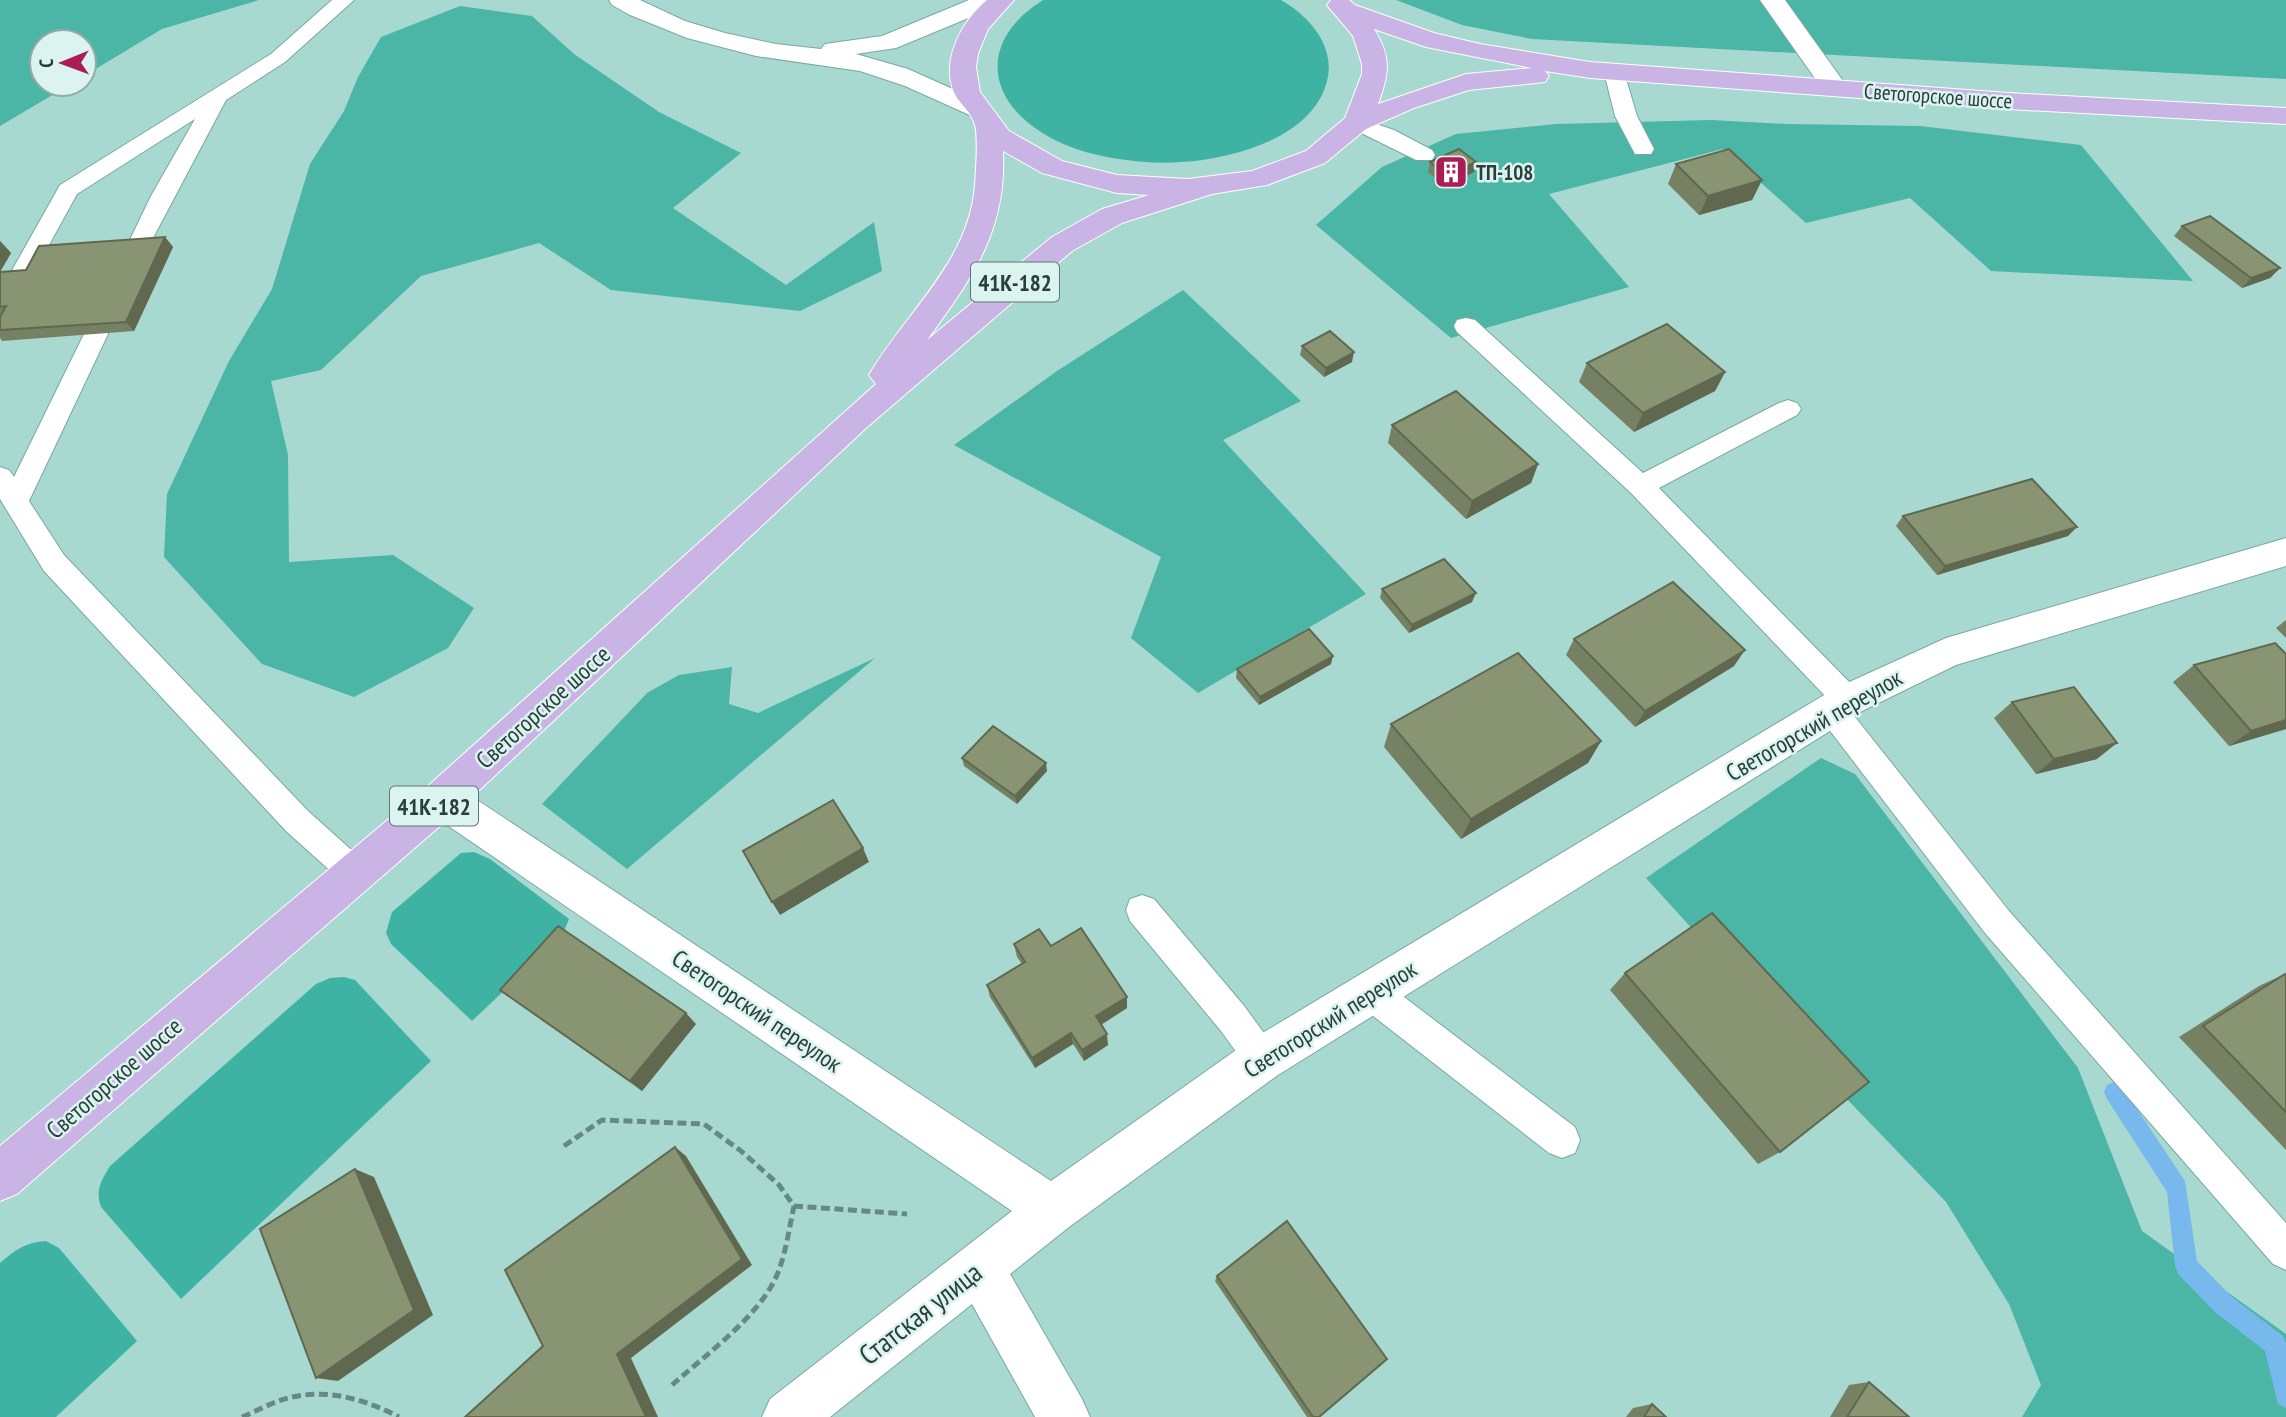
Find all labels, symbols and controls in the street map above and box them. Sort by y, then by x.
north arrow [28,28,98,98]
text: С [34,58,58,68]
street label: Светогорское шоссе [1863,77,2013,115]
building icon: ТП-108 [1432,153,1470,191]
place label: ТП-108 [1476,159,1533,186]
road number: 41К-182 [971,262,1059,302]
street label: Светогорское шоссе [470,639,616,775]
street label: Светогорский переулок [1720,662,1908,788]
road number: 41К-182 [390,786,478,826]
street label: Светогорский переулок [666,943,848,1080]
street label: Светогорский переулок [1238,953,1423,1085]
street label: Светогорское шоссе [40,1011,188,1145]
street label: Статская улица [851,1253,989,1373]

